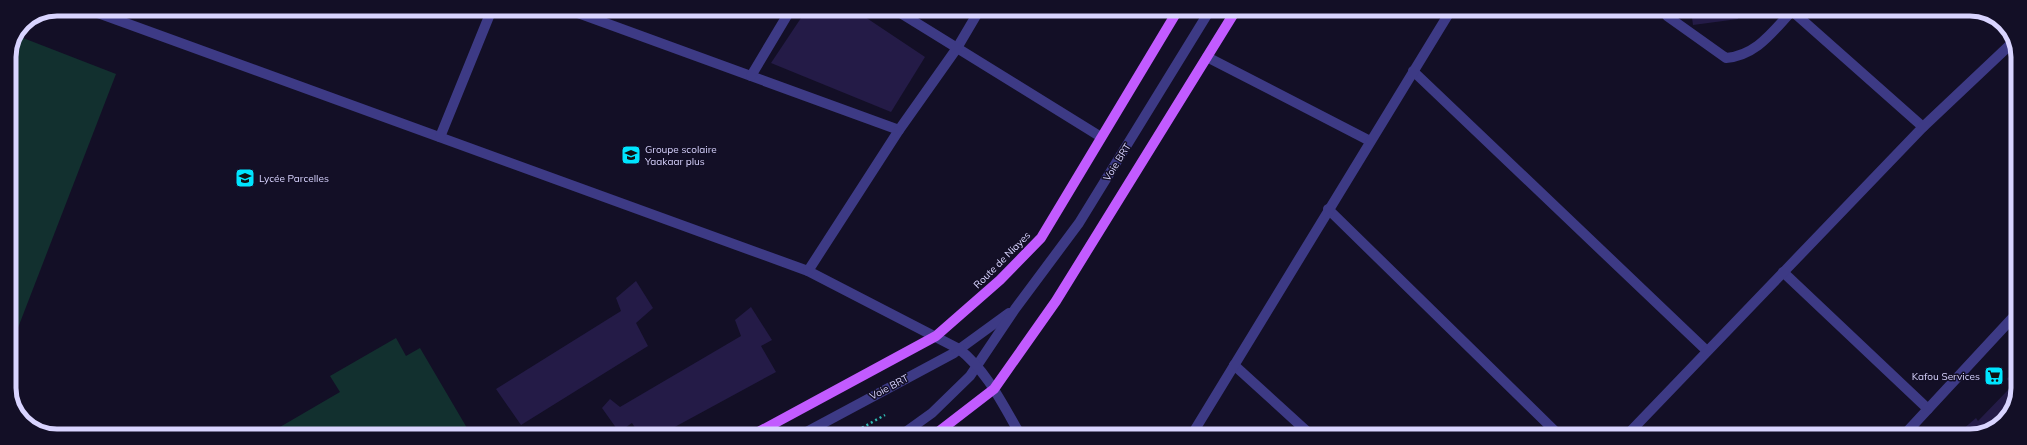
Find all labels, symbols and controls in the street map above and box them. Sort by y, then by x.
street label: Voie BRT [1100,141,1134,183]
place label: Groupe scolaire Yaakaar plus [644,143,717,168]
school or university icon: Groupe scolaire Yaakaar plus [620,144,642,166]
school or university icon: Lycée Parcelles [234,167,256,189]
place label: Lycée Parcelles [259,172,329,185]
street label: Route de Niayes [971,229,1033,291]
supermarket icon: Kafou Services [1983,365,2005,387]
place label: Kafou Services [1912,370,1980,383]
street label: Voie BRT [867,371,911,403]

